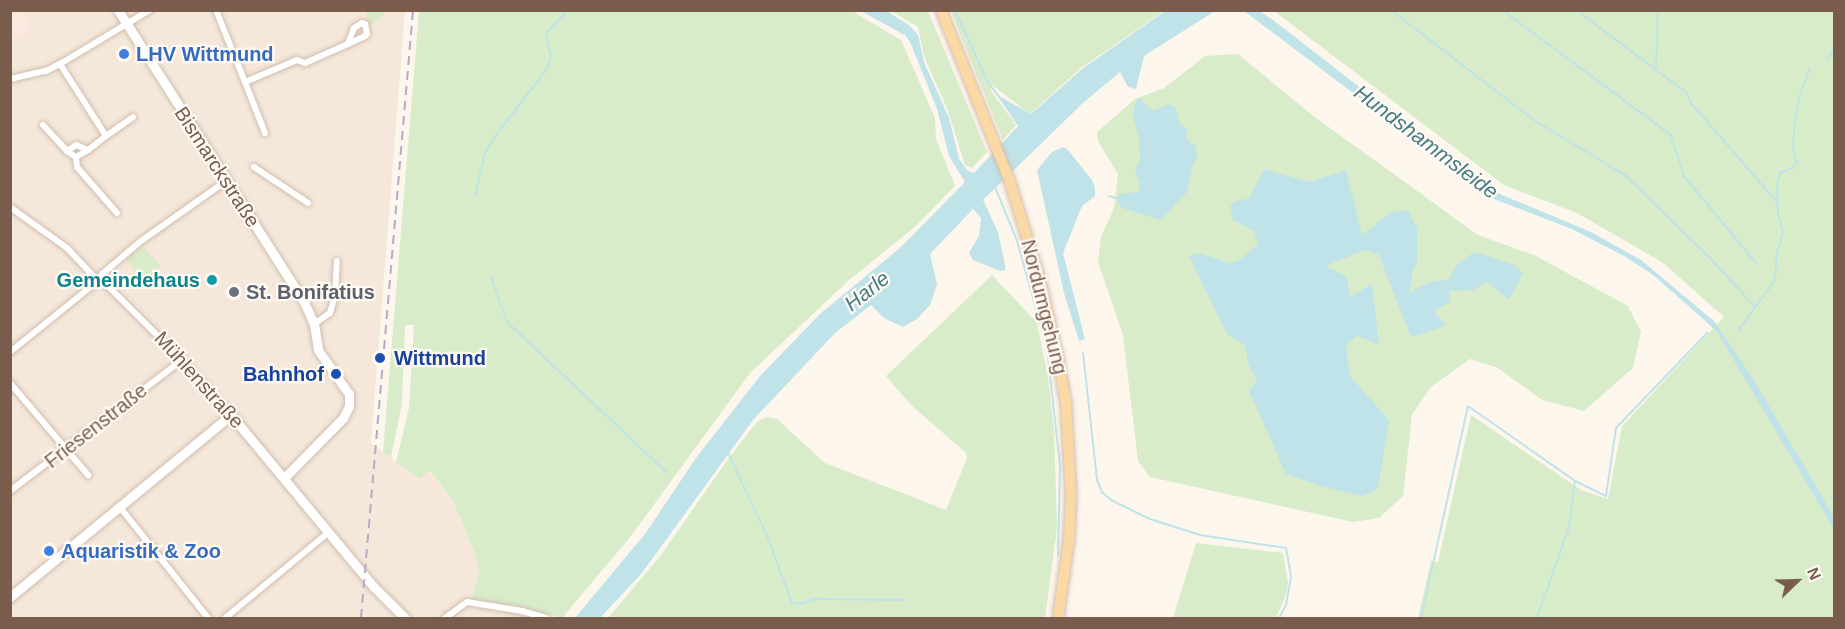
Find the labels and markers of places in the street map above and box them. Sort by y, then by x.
place label: LHV Wittmund [136,42,274,66]
marker: LHV Wittmund [117,47,131,61]
place label: Gemeindehaus [57,268,200,292]
marker: Gemeindehaus [205,273,219,287]
place label: St. Bonifatius [246,280,375,304]
marker: St. Bonifatius [227,285,241,299]
place label: Wittmund [394,346,486,370]
marker: Wittmund [371,349,389,367]
place label: Bahnhof [243,362,324,386]
marker: Bahnhof [329,367,343,381]
place label: Aquaristik & Zoo [61,539,221,563]
marker: Aquaristik & Zoo [42,544,56,558]

